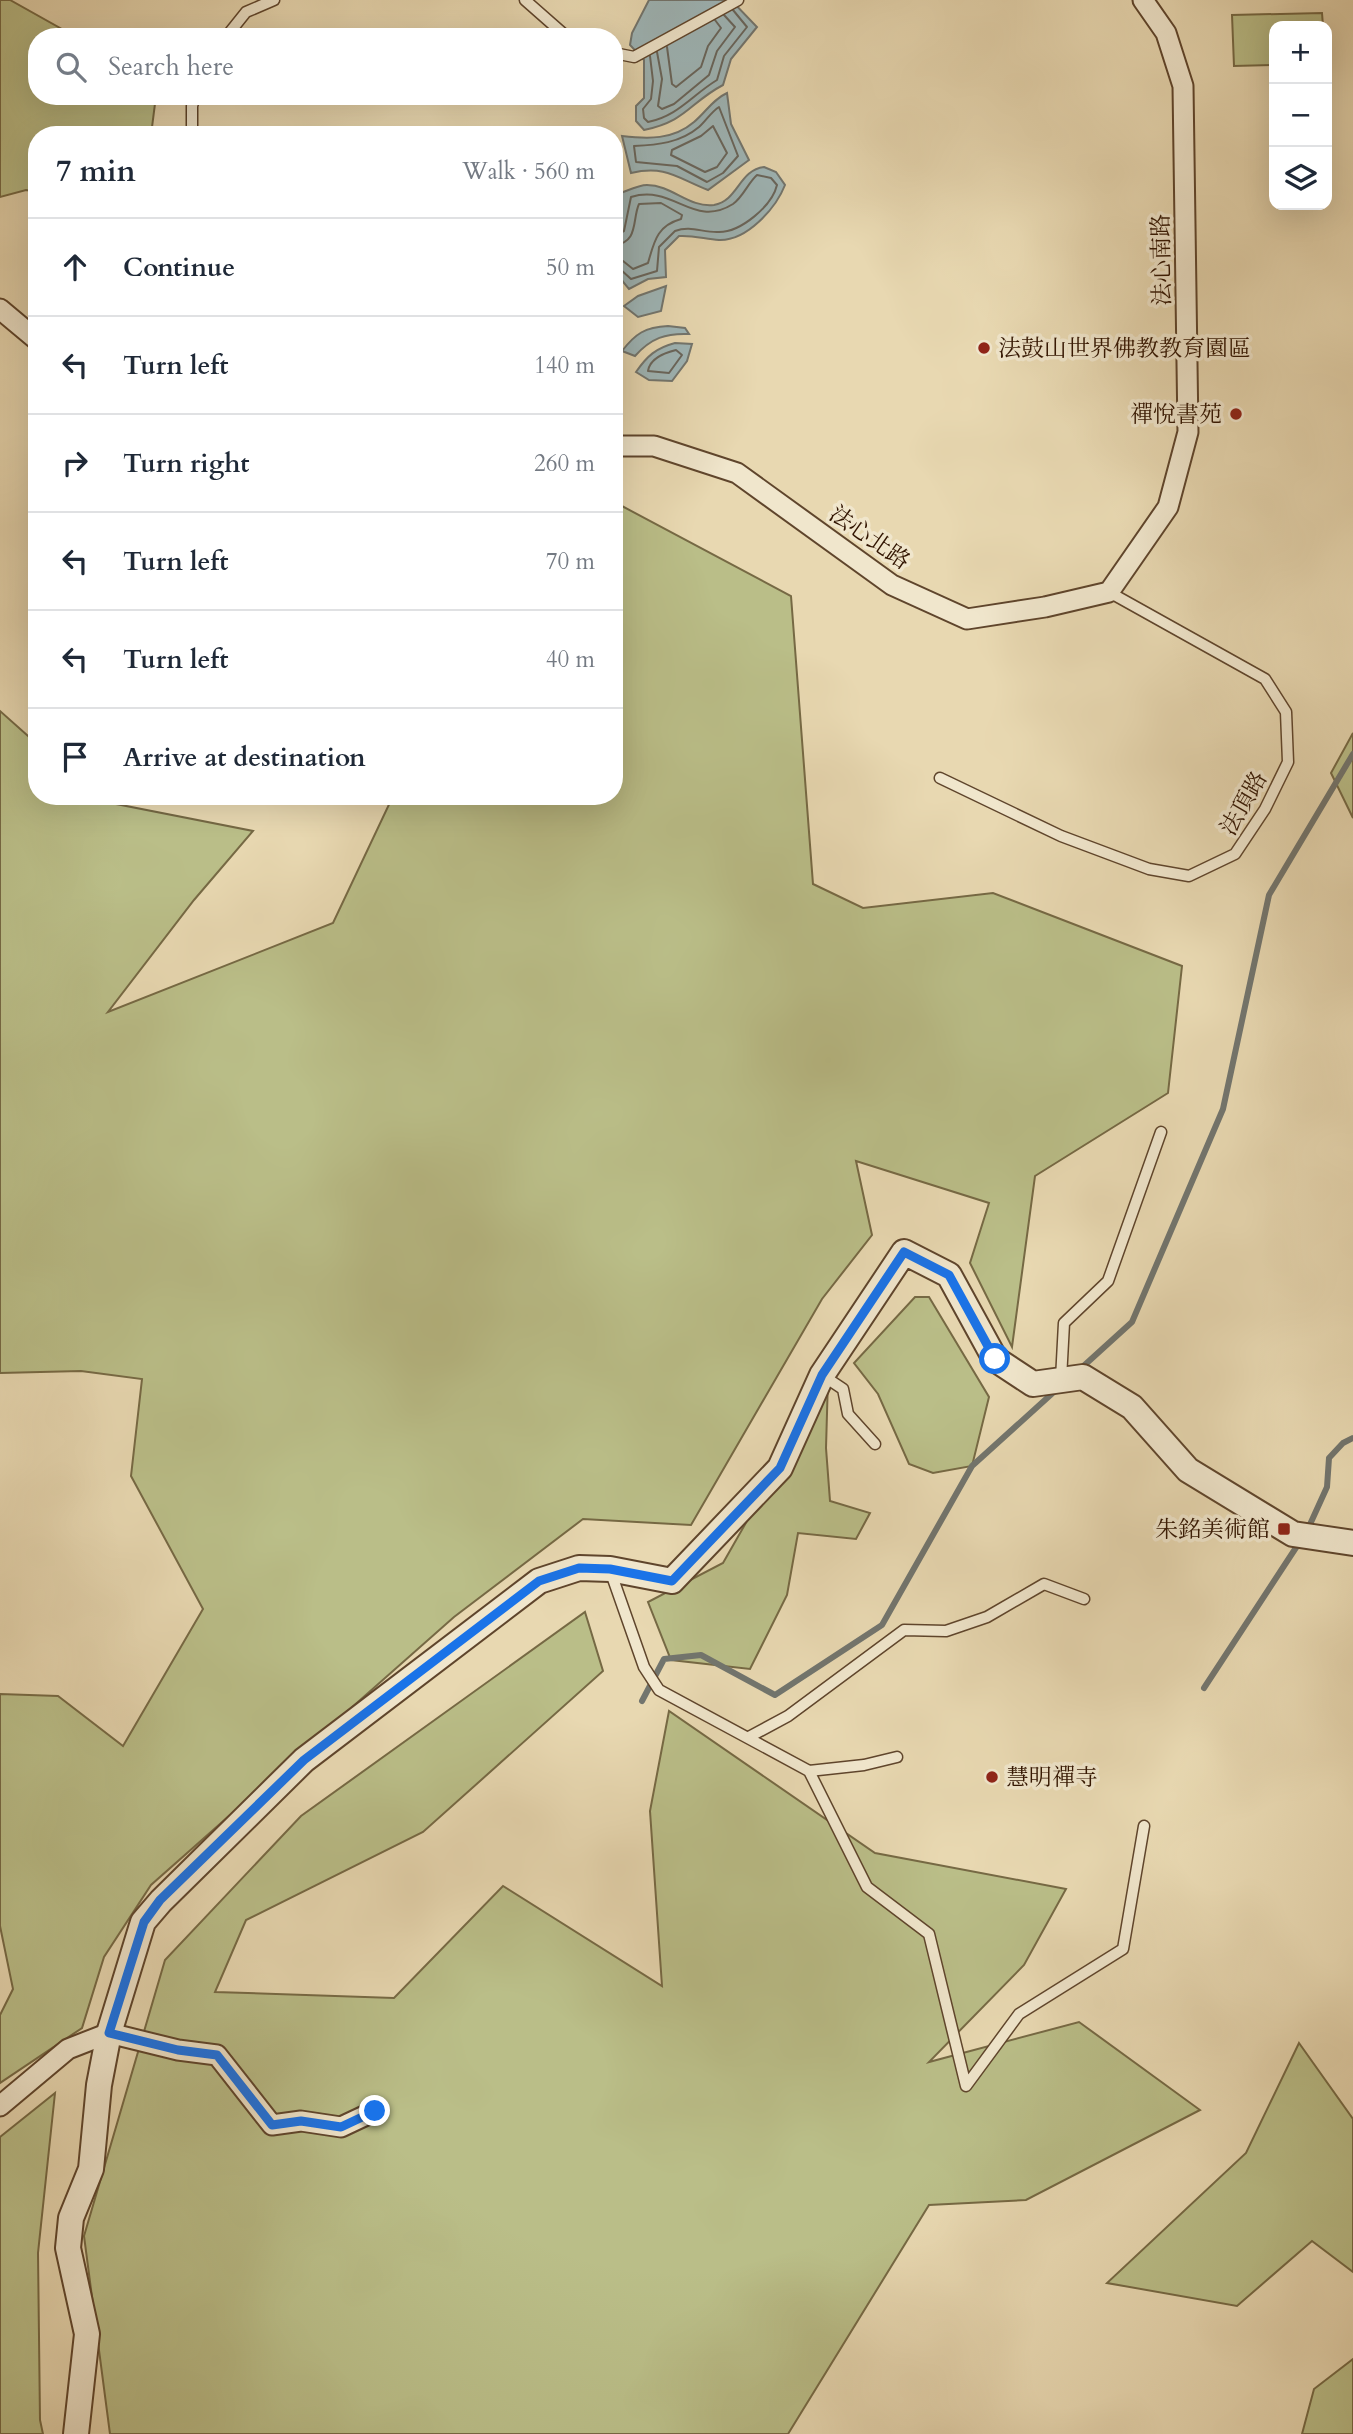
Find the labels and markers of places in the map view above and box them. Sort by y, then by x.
place label: 法鼓山世界佛教教育園區 [998,333,1251,364]
marker: 法鼓山世界佛教教育園區 [976,340,992,356]
place label: 禪悅書苑 [1130,399,1222,430]
marker: 禪悅書苑 [1228,406,1244,422]
place label: 朱銘美術館 [1155,1514,1270,1545]
marker: 朱銘美術館 [1276,1521,1292,1537]
place label: 慧明禪寺 [1006,1762,1098,1793]
marker: 慧明禪寺 [984,1769,1000,1785]

